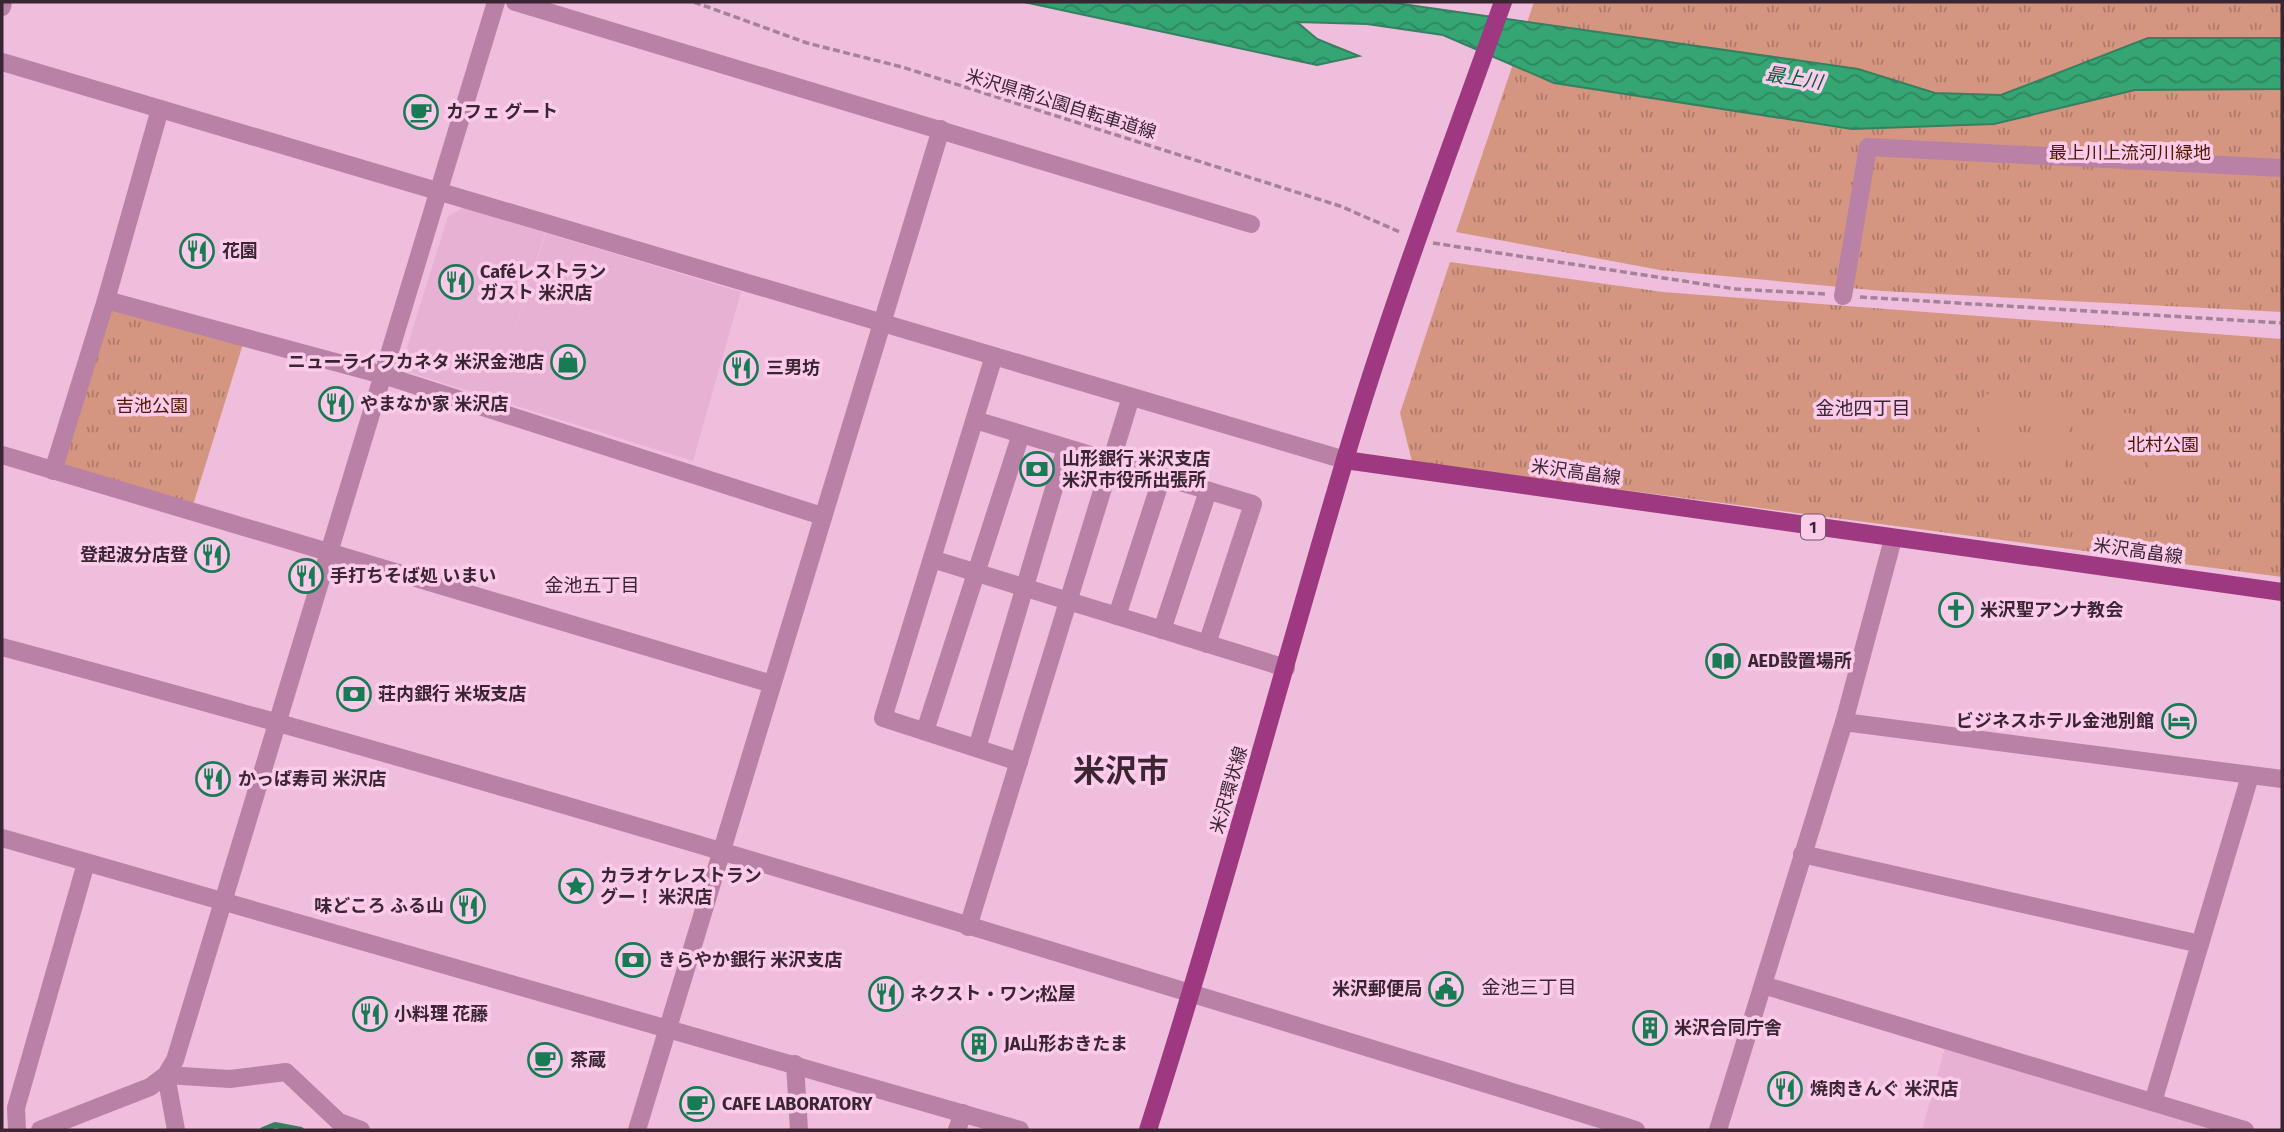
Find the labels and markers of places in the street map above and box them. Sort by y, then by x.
cafe icon: カフェ グート [402,93,440,131]
place label: カフェ グート [446,101,558,123]
restaurant icon: 花園 [178,232,216,270]
place label: 花園 [222,240,258,262]
place label: Caféレストラン ガスト 米沢店 [480,261,606,304]
restaurant icon: Caféレストラン ガスト 米沢店 [437,263,475,301]
shop icon: ニューライフカネタ 米沢金池店 [549,343,587,381]
restaurant icon: 三男坊 [722,349,760,387]
place label: ニューライフカネタ 米沢金池店 [288,351,544,373]
place label: 三男坊 [766,357,820,379]
restaurant icon: やまなか家 米沢店 [317,385,355,423]
place label: やまなか家 米沢店 [360,393,508,415]
place label: 山形銀行 米沢支店 米沢市役所出張所 [1062,448,1210,491]
bank icon: 山形銀行 米沢支店 米沢市役所出張所 [1018,450,1056,488]
restaurant icon: 登起波分店登 [193,536,231,574]
place label: 登起波分店登 [80,544,188,566]
restaurant icon: 手打ちそば処 いまい [287,557,325,595]
place label: 手打ちそば処 いまい [330,565,496,587]
church icon: 米沢聖アンナ教会 [1937,591,1975,629]
place label: 米沢聖アンナ教会 [1980,599,2123,621]
library icon: AED設置場所 [1704,642,1742,680]
place label: AED設置場所 [1747,650,1852,672]
bank icon: 荘内銀行 米坂支店 [335,675,373,713]
place label: 荘内銀行 米坂支店 [378,683,526,705]
hotel icon: ビジネスホテル金池別館 [2160,702,2198,740]
place label: ビジネスホテル金池別館 [1956,710,2154,732]
restaurant icon: かっぱ寿司 米沢店 [194,760,232,798]
place label: かっぱ寿司 米沢店 [238,768,386,790]
place label: カラオケレストラン グー！ 米沢店 [600,865,762,908]
place icon: カラオケレストラン グー！ 米沢店 [557,867,595,905]
restaurant icon: 味どころ ふる山 [449,887,487,925]
place label: 味どころ ふる山 [314,895,444,917]
bank icon: きらやか銀行 米沢支店 [614,941,652,979]
place label: きらやか銀行 米沢支店 [658,949,842,971]
public building icon: 米沢郵便局 [1427,970,1465,1008]
restaurant icon: ネクスト・ワン;松屋 [867,975,905,1013]
place label: 米沢郵便局 [1332,978,1422,1000]
place label: ネクスト・ワン;松屋 [910,983,1076,1005]
restaurant icon: 小料理 花藤 [351,995,389,1033]
place label: 小料理 花藤 [394,1003,488,1025]
building icon: 米沢合同庁舎 [1631,1009,1669,1047]
place label: 米沢合同庁舎 [1674,1017,1782,1039]
building icon: JA山形おきたま [960,1025,998,1063]
place label: JA山形おきたま [1003,1033,1128,1055]
cafe icon: 茶蔵 [526,1041,564,1079]
place label: 茶蔵 [570,1049,606,1071]
restaurant icon: 焼肉きんぐ 米沢店 [1766,1070,1804,1108]
place label: 焼肉きんぐ 米沢店 [1810,1078,1958,1100]
cafe icon: CAFE LABORATORY [678,1085,716,1123]
place label: CAFE LABORATORY [722,1093,873,1115]

